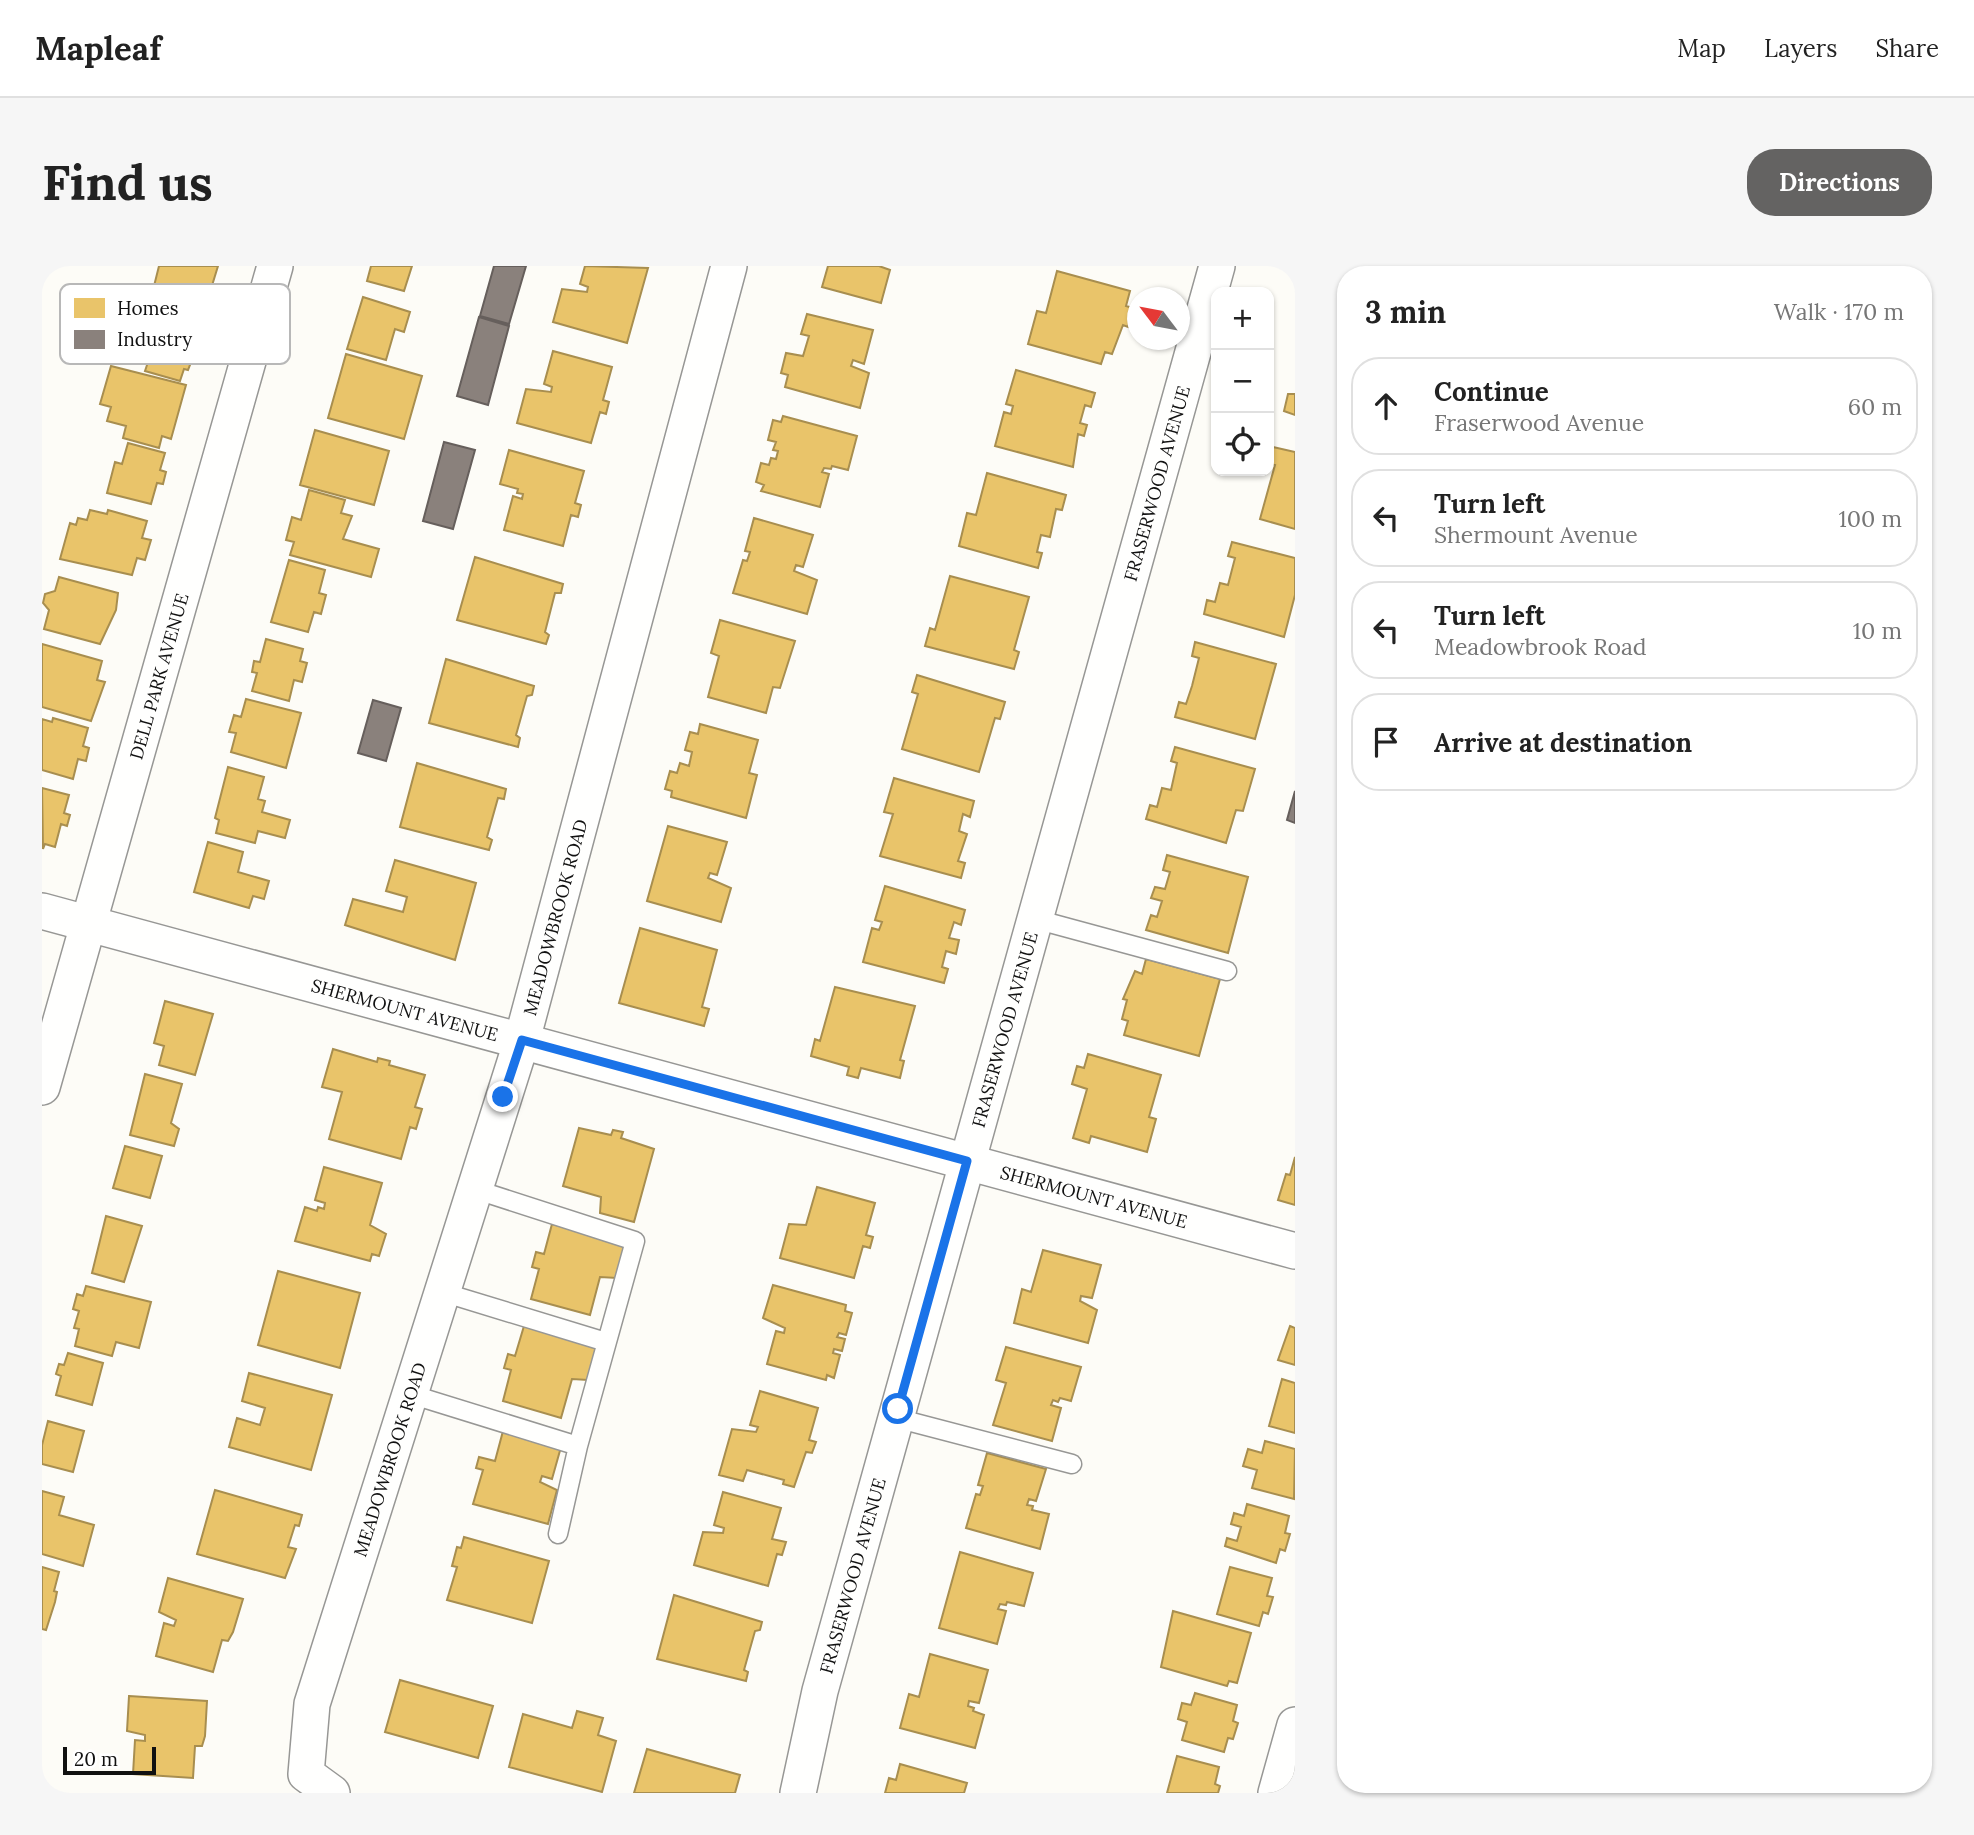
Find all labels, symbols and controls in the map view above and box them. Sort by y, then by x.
text: Mapleaf [35,27,161,69]
text: Map [1677,33,1726,64]
text: Layers [1764,33,1837,64]
text: Share [1875,33,1939,64]
button: Directions [1747,149,1932,216]
text: Find us [42,151,213,213]
legend [60,284,290,364]
north arrow [1127,287,1190,350]
map controls [1211,287,1274,476]
button: + [1211,287,1274,350]
text: 3 min [1365,293,1446,331]
text: Homes [117,296,179,320]
text: Walk · 170 m [1774,297,1904,326]
text: Industry [117,327,192,351]
button: − [1211,350,1274,413]
text: Continue [1434,375,1549,408]
street label: FRASERWOOD AVENUE [1118,383,1195,584]
icon: ahead [1367,387,1405,425]
text: 60 m [1848,392,1902,421]
text: Fraserwood Avenue [1434,408,1644,437]
button: locate [1211,413,1274,476]
text: Turn left [1434,487,1545,520]
icon: left [1367,499,1405,537]
text: 100 m [1838,504,1902,533]
text: Shermount Avenue [1434,520,1638,549]
street label: DELL PARK AVENUE [124,590,193,762]
text: Turn left [1434,599,1545,632]
icon: left [1367,611,1405,649]
text: 10 m [1853,616,1902,645]
text: Meadowbrook Road [1434,632,1647,661]
icon: arrive [1367,723,1405,761]
text: Arrive at destination [1434,726,1692,759]
street label: MEADOWBROOK ROAD [518,817,592,1018]
street label: FRASERWOOD AVENUE [966,929,1042,1130]
street label: SHERMOUNT AVENUE [309,973,501,1046]
route end [487,1081,518,1112]
street label: SHERMOUNT AVENUE [998,1160,1190,1233]
street label: MEADOWBROOK ROAD [348,1359,431,1559]
route start [882,1393,913,1424]
street label: FRASERWOOD AVENUE [814,1475,890,1676]
scale bar [63,1744,156,1776]
text: 20 m [74,1747,118,1771]

